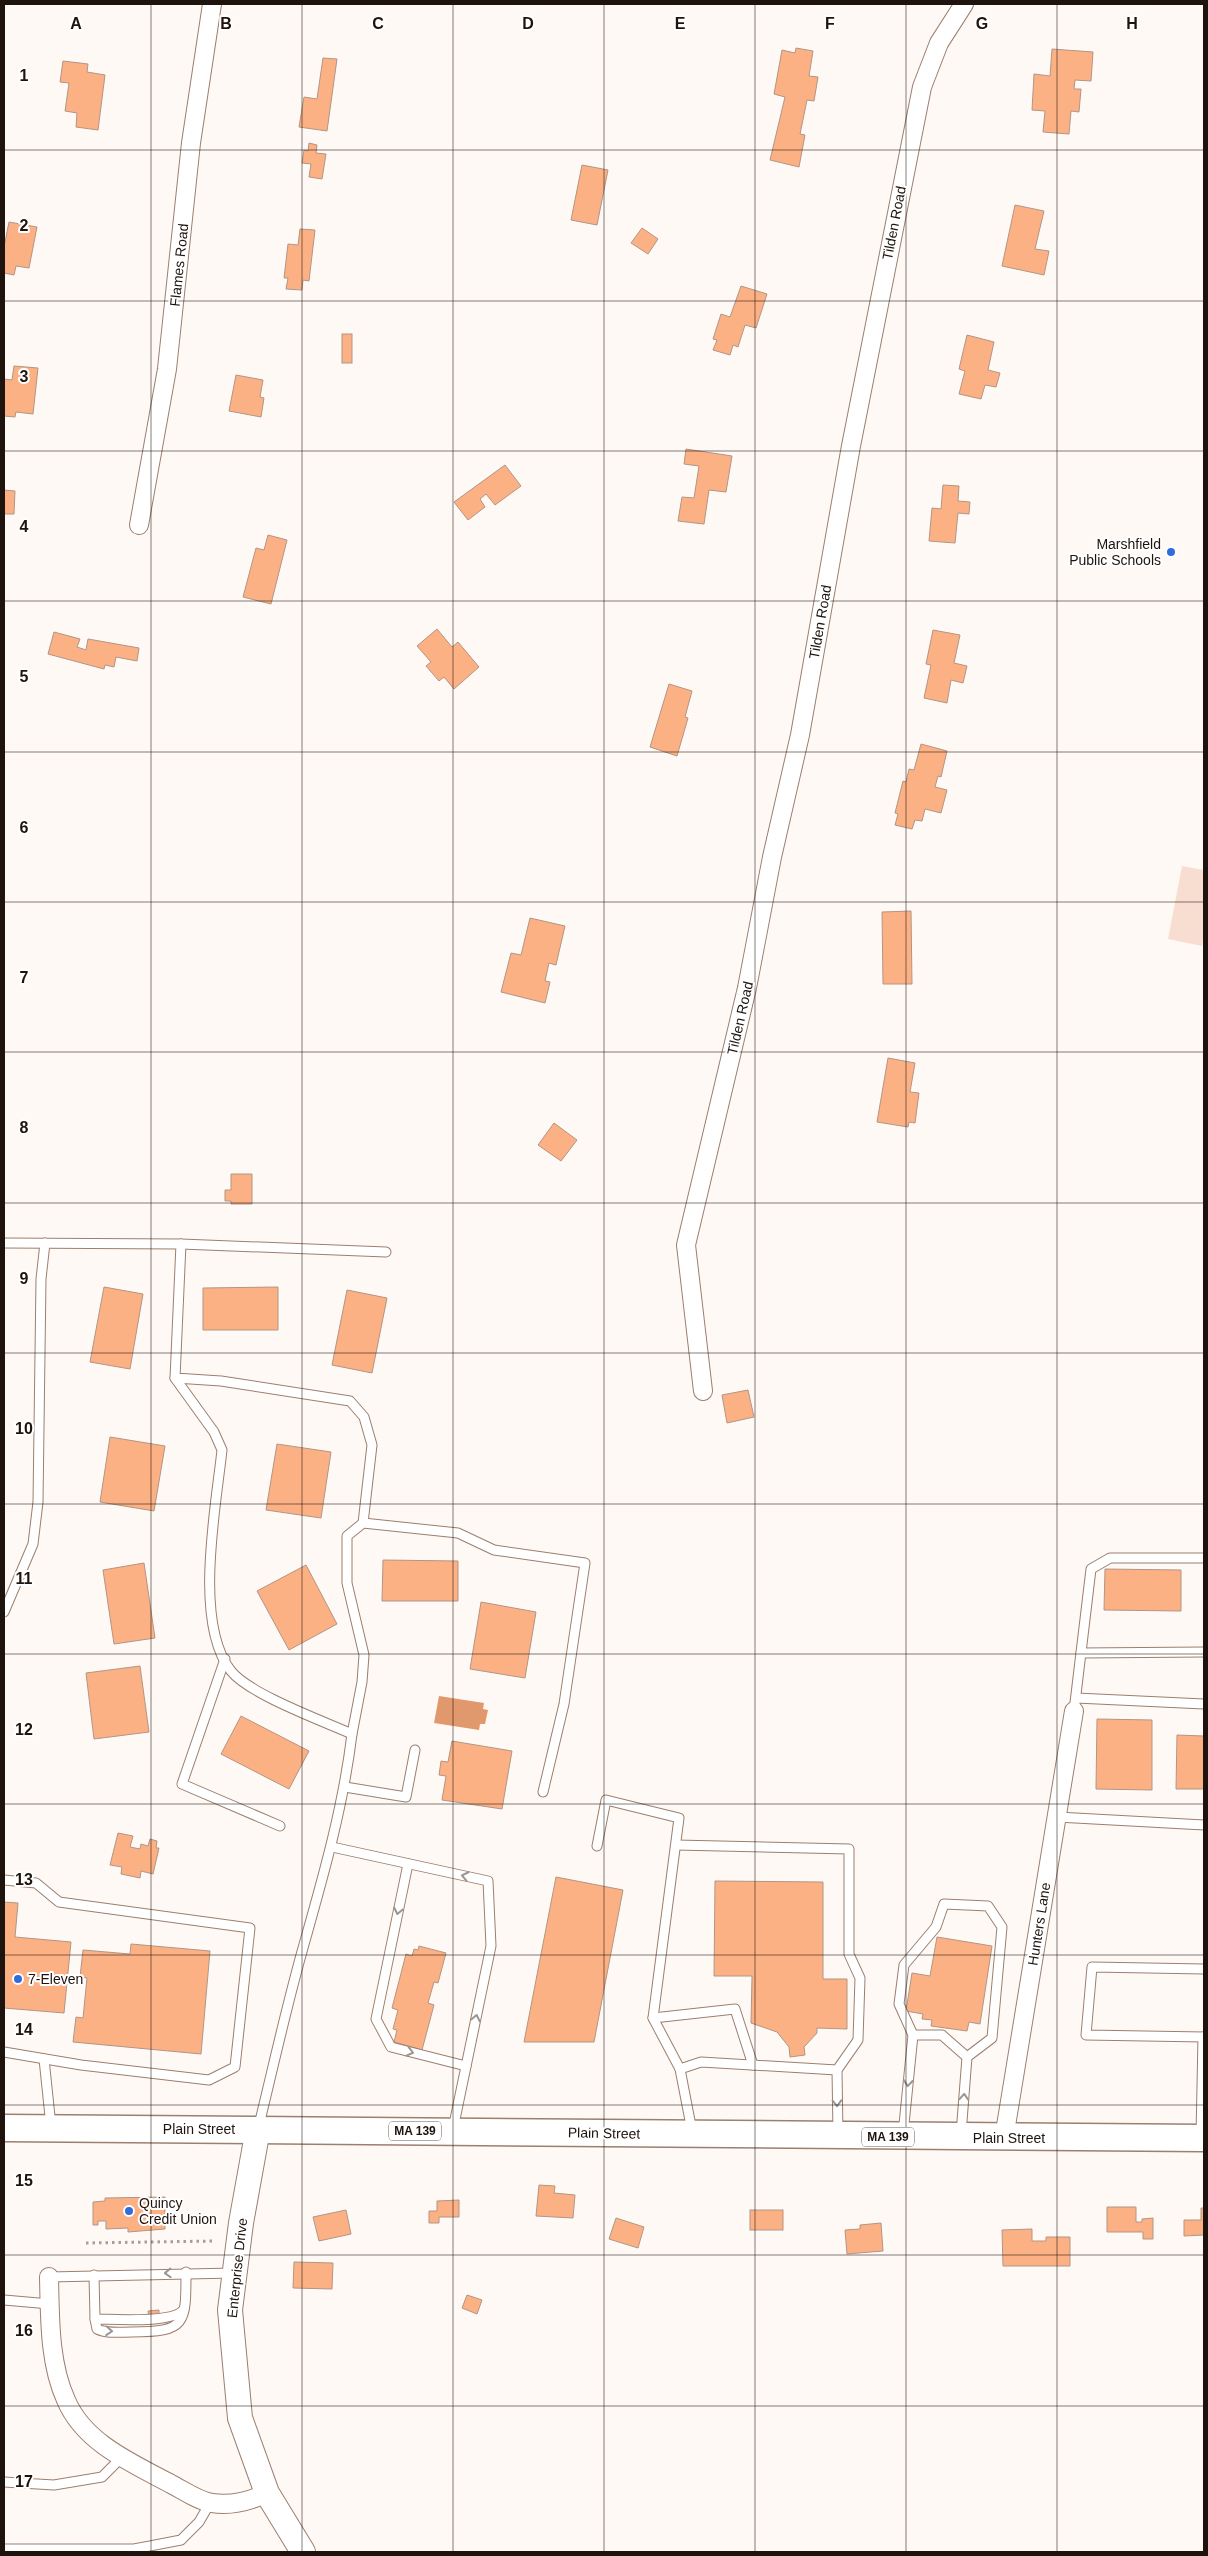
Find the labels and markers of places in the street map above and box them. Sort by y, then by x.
place label: Marshfield Public Schools [1069,536,1161,568]
marker: Marshfield Public Schools [1165,546,1177,558]
place label: 7-Eleven [28,1971,83,1987]
marker: 7-Eleven [12,1973,24,1985]
place label: Quincy Credit Union [139,2195,217,2227]
marker: Quincy Credit Union [123,2205,135,2217]

